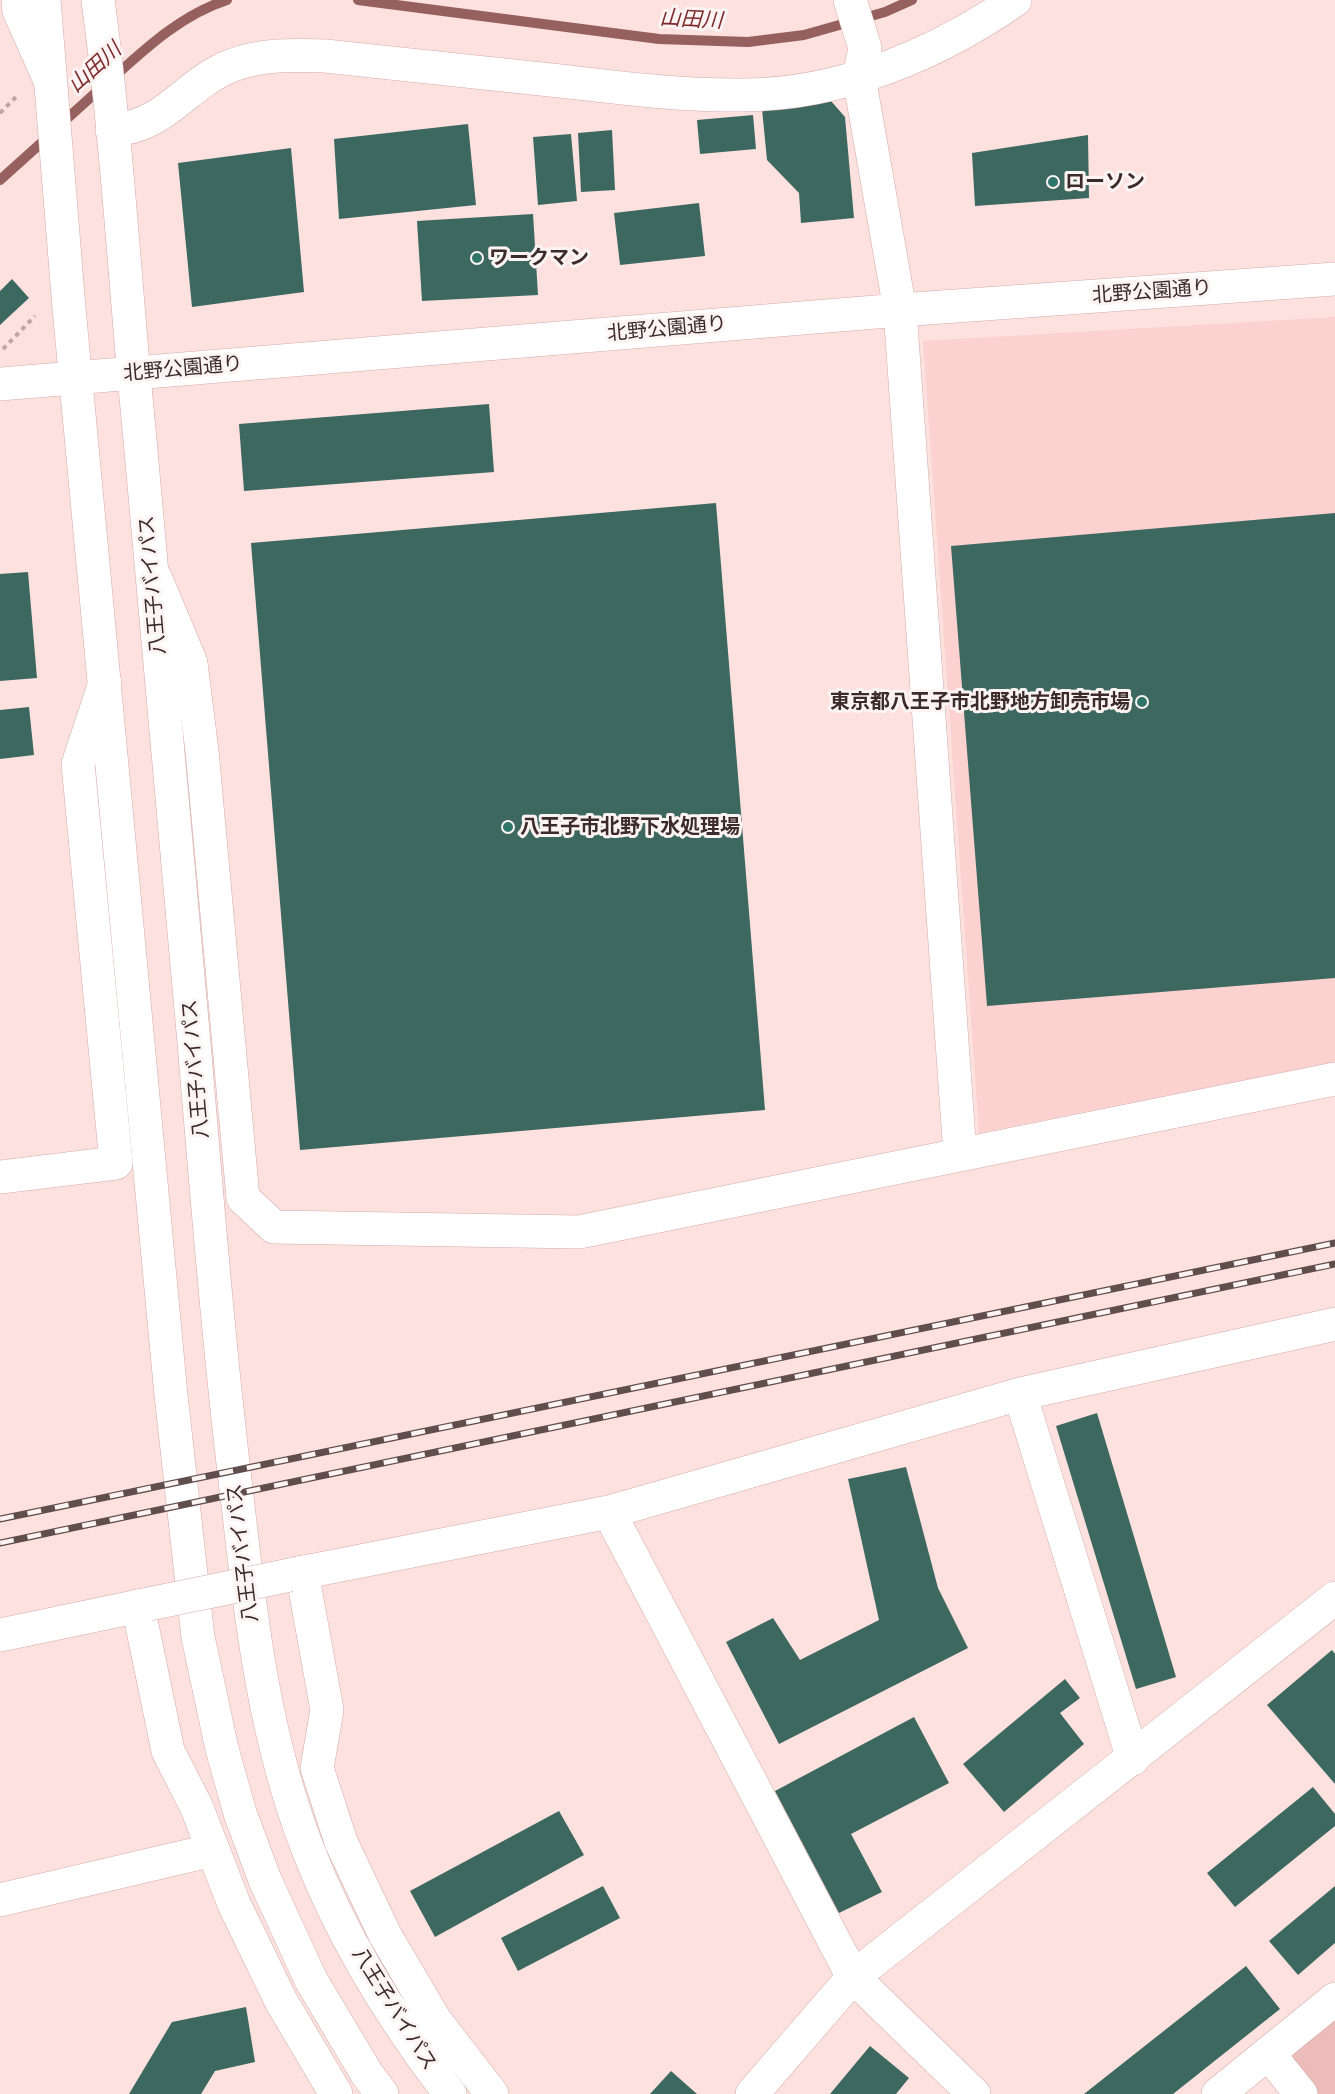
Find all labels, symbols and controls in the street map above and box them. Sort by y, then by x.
water label: 山田川 [659,6,723,34]
water label: 山田川 [63,38,127,98]
place label: ローソン [1065,170,1145,194]
marker: ローソン [1046,175,1060,189]
place label: ワークマン [489,246,589,270]
marker: ワークマン [470,251,484,265]
street label: 北野公園通り [1091,276,1213,308]
street label: 北野公園通り [606,312,728,346]
street label: 北野公園通り [122,352,244,386]
street label: 八王子バイパス [135,514,171,656]
place label: 東京都八王子市北野地方卸売市場 [830,690,1130,714]
marker: 東京都八王子市北野地方卸売市場 [1135,695,1149,709]
place label: 八王子市北野下水処理場 [520,815,740,839]
marker: 八王子市北野下水処理場 [501,820,515,834]
street label: 八王子バイパス [178,998,214,1140]
street label: 八王子バイパス [223,1482,263,1624]
street label: 八王子バイパス [347,1943,441,2075]

